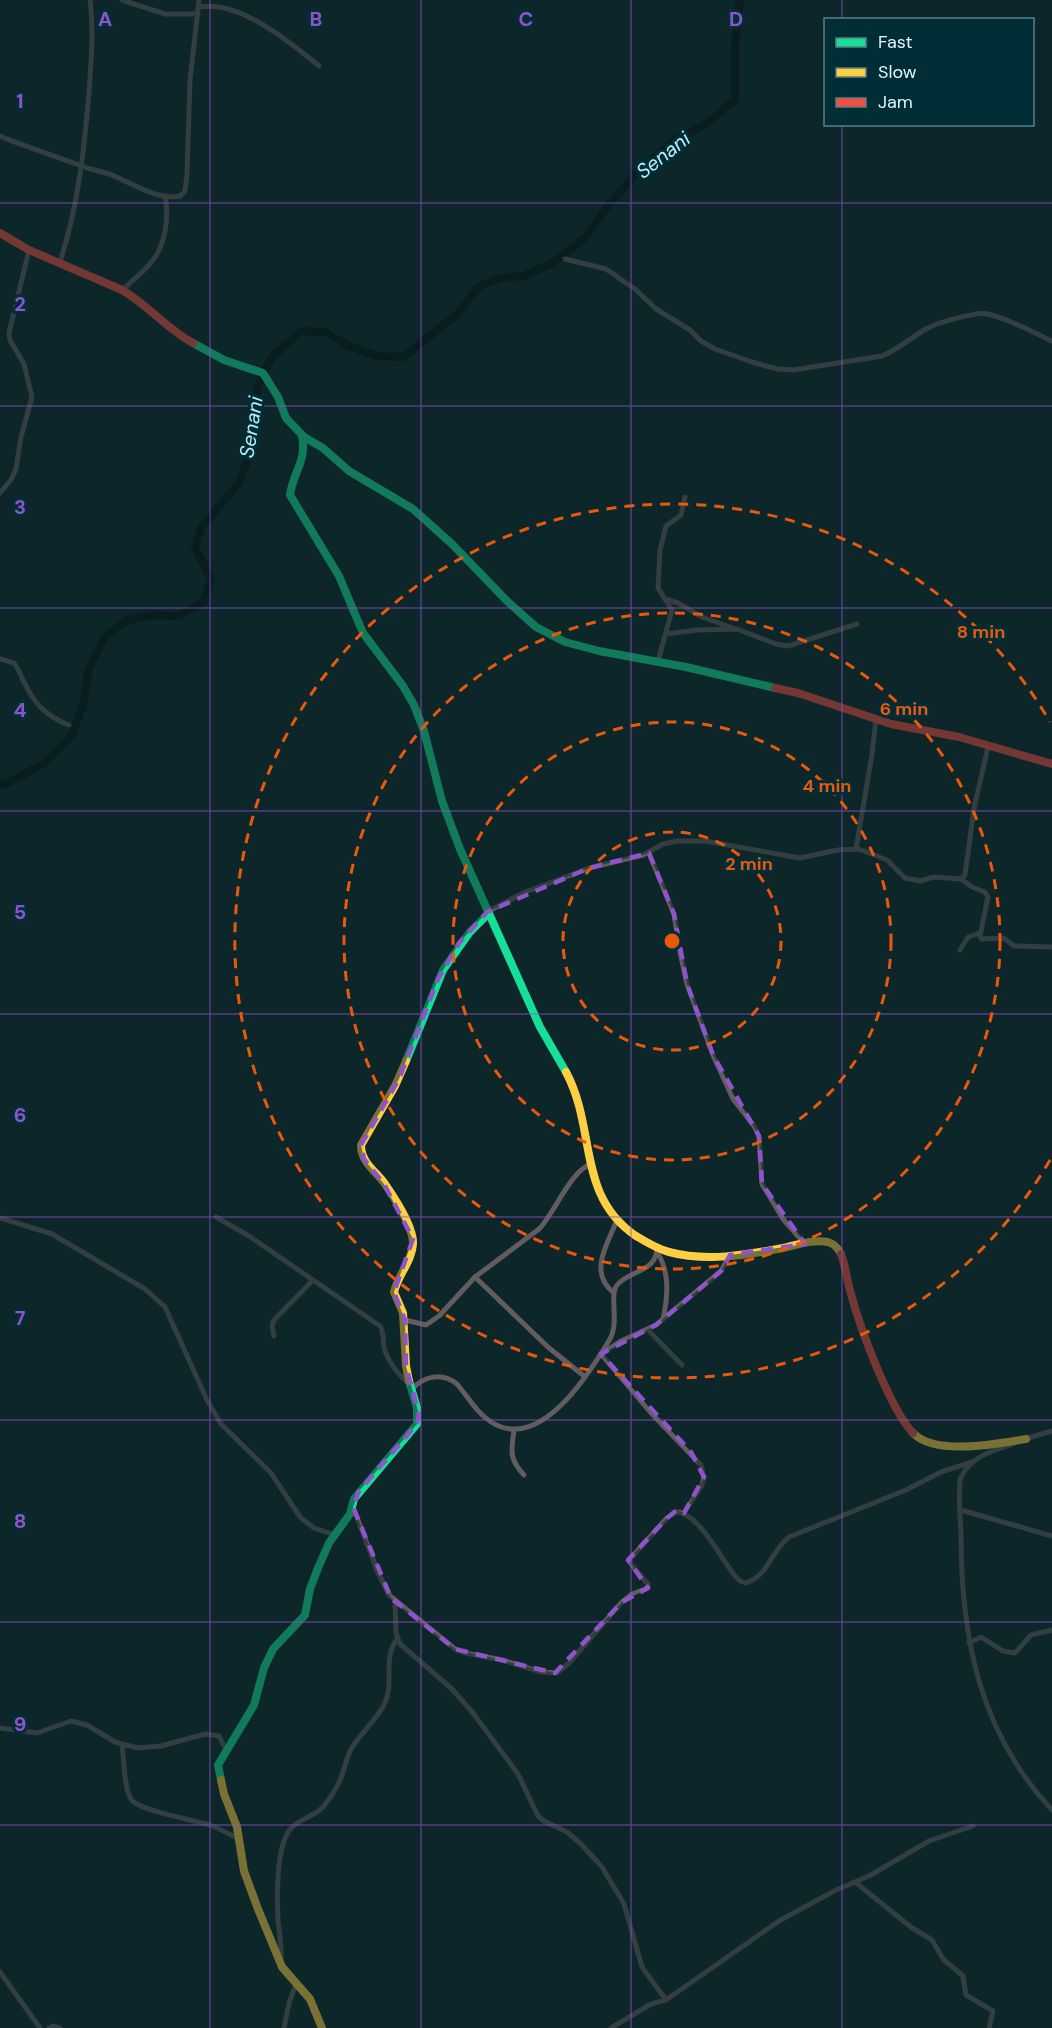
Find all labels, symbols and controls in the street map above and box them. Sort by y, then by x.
text: A [98,6,112,32]
text: B [310,6,322,32]
text: C [519,6,533,32]
text: D [729,6,743,32]
legend [824,18,1034,126]
text: Fast [878,30,913,54]
text: Slow [878,60,917,84]
text: 1 [16,88,24,114]
text: Jam [878,90,913,114]
water label: Senani [631,125,696,184]
text: 2 [14,291,26,317]
water label: Senani [233,393,269,460]
text: 3 [14,494,26,520]
text: 8 min [957,620,1005,644]
text: 4 [14,697,27,723]
text: 6 min [880,697,928,721]
text: 4 min [803,774,851,798]
text: 2 min [725,852,773,876]
text: 5 [14,899,26,925]
centre of rings [662,931,682,951]
text: 6 [14,1102,26,1128]
text: 7 [15,1305,26,1331]
text: 8 [14,1508,26,1534]
text: 9 [14,1711,26,1737]

